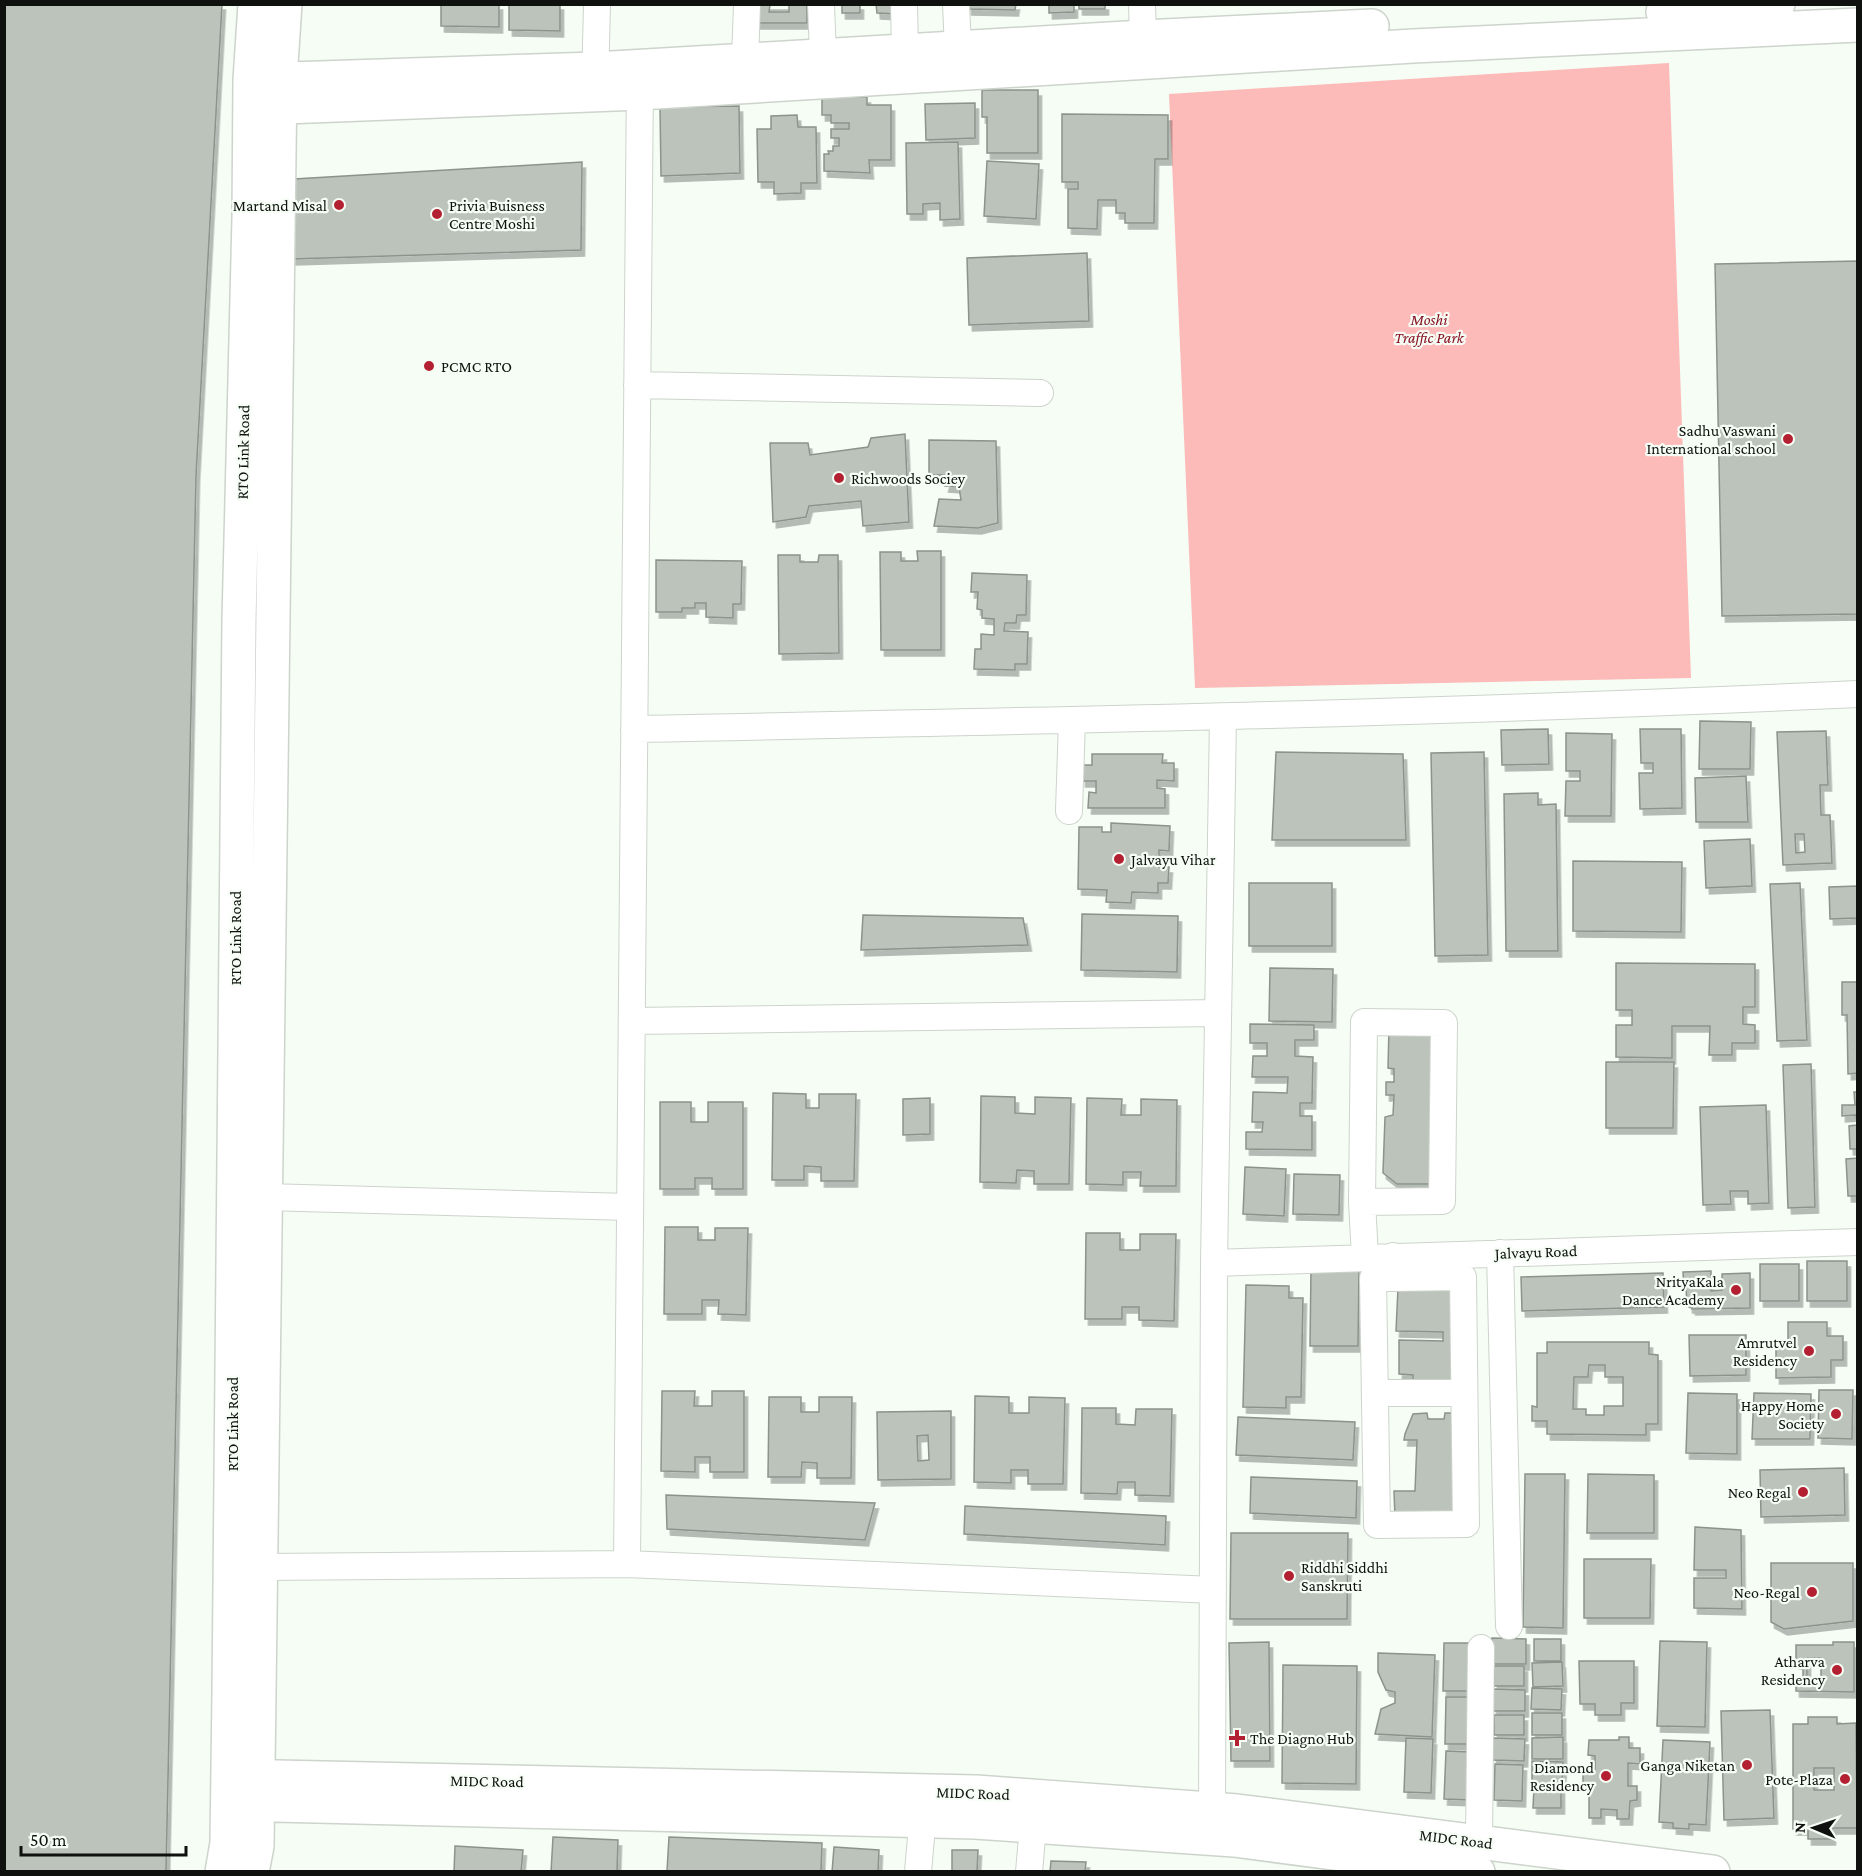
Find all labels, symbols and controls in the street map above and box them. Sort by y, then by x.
place label: Martand Misal [233,197,327,214]
place label: Privia Buisness Centre Moshi [449,197,545,232]
marker: Martand Misal [332,198,346,212]
marker: Privia Buisness Centre Moshi [430,207,444,221]
park label: Moshi Traffic Park [1394,311,1465,347]
place label: PCMC RTO [441,358,512,375]
marker: PCMC RTO [422,359,436,373]
street label: RTO Link Road [234,404,252,499]
place label: Sadhu Vaswani International school [1647,422,1776,457]
marker: Sadhu Vaswani International school [1781,432,1795,446]
place label: Richwoods Sociey [851,470,966,488]
marker: Richwoods Sociey [832,471,846,485]
place label: Jalvayu Vihar [1129,851,1216,869]
marker: Jalvayu Vihar [1112,852,1126,866]
street label: RTO Link Road [227,890,244,985]
street label: Jalvayu Road [1493,1242,1578,1263]
place label: NrityaKala Dance Academy [1622,1273,1725,1309]
marker: NrityaKala Dance Academy [1729,1283,1743,1297]
place label: Amrutvel Residency [1733,1334,1798,1370]
marker: Amrutvel Residency [1802,1344,1816,1358]
street label: RTO Link Road [224,1376,241,1471]
place label: Happy Home Society [1741,1397,1825,1433]
marker: Happy Home Society [1829,1407,1843,1421]
place label: Neo Regal [1728,1484,1791,1502]
marker: Neo Regal [1796,1485,1810,1499]
place label: Riddhi Siddhi Sanskruti [1301,1559,1388,1594]
marker: Riddhi Siddhi Sanskruti [1282,1569,1296,1583]
place label: Neo-Regal [1734,1584,1800,1602]
marker: Neo-Regal [1805,1585,1819,1599]
place label: Atharva Residency [1761,1653,1826,1689]
marker: Atharva Residency [1830,1663,1844,1677]
marker: The Diagno Hub [1228,1729,1246,1747]
place label: The Diagno Hub [1250,1730,1354,1748]
place label: Ganga Niketan [1640,1757,1735,1775]
marker: Ganga Niketan [1740,1758,1754,1772]
place label: Diamond Residency [1530,1759,1595,1795]
marker: Diamond Residency [1599,1769,1613,1783]
place label: Pote-Plaza [1765,1771,1834,1788]
street label: MIDC Road [450,1772,525,1790]
marker: Pote-Plaza [1838,1772,1852,1786]
street label: MIDC Road [936,1783,1011,1803]
north arrow [1784,1798,1844,1858]
scale bar [21,1819,186,1857]
text: N [1791,1822,1808,1833]
street label: MIDC Road [1418,1826,1494,1852]
text: 50 m [30,1830,67,1850]

